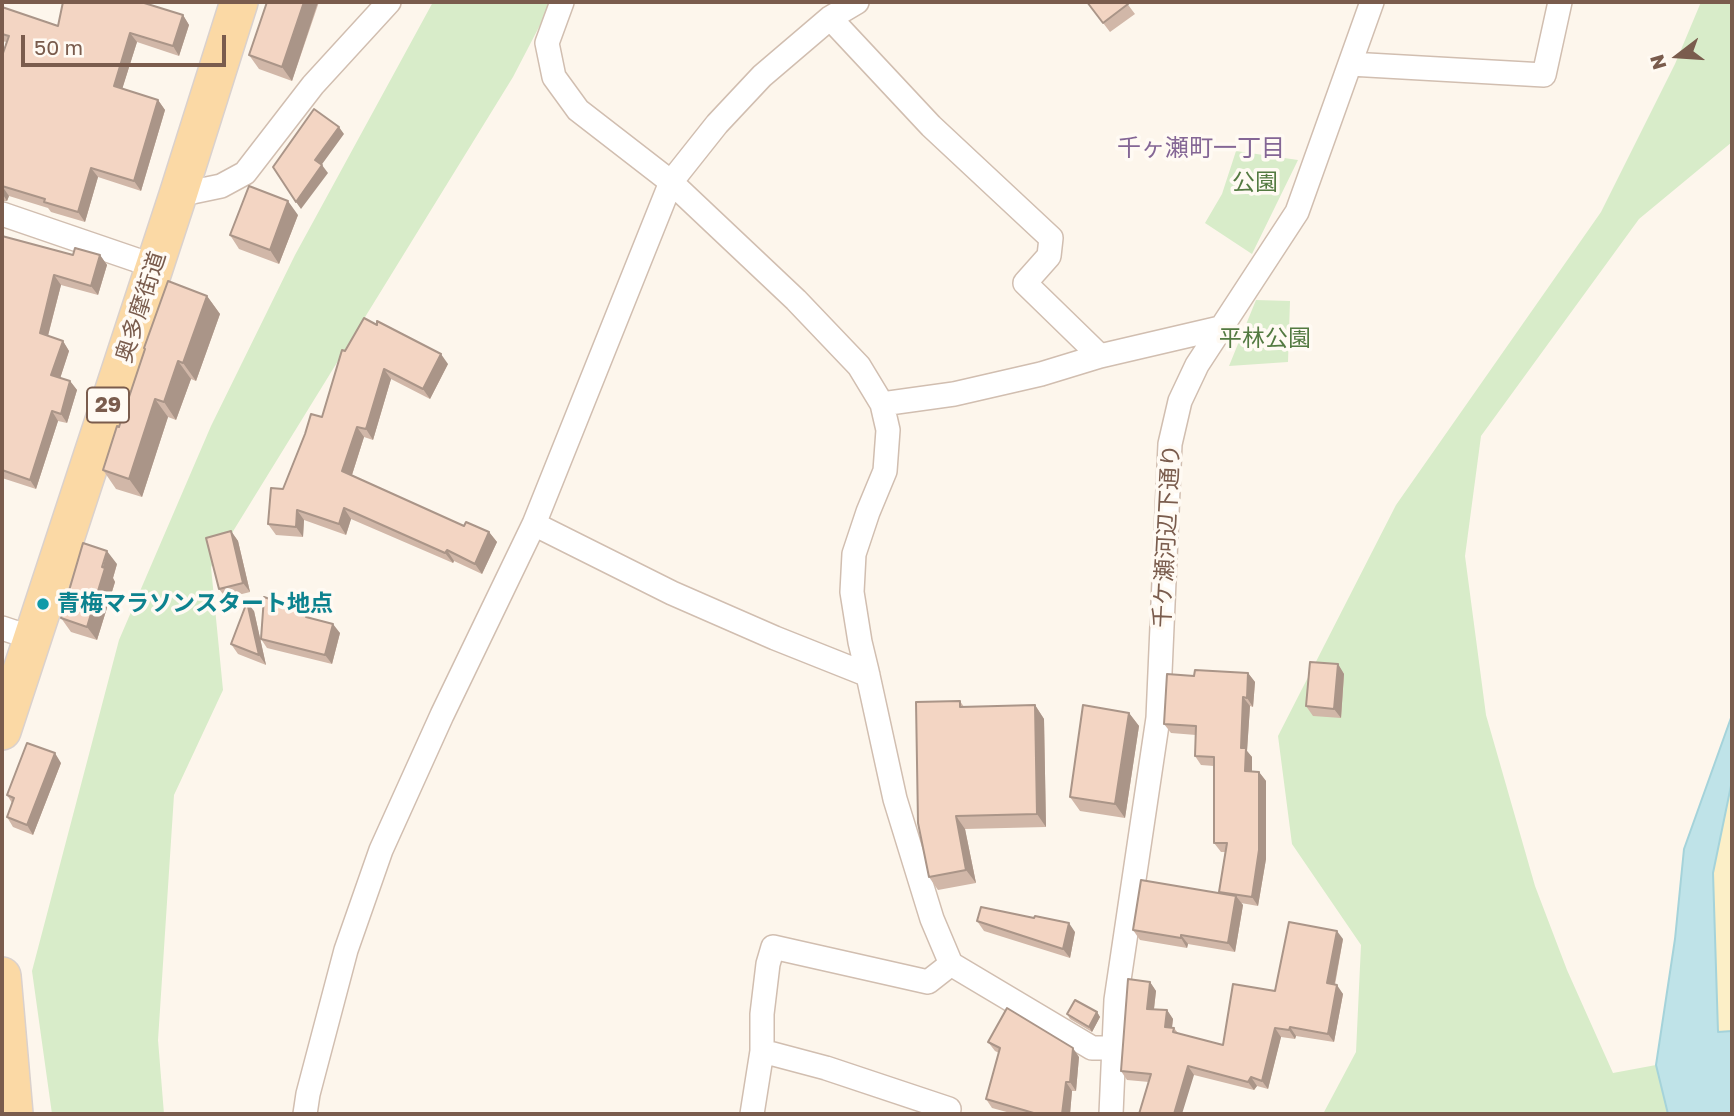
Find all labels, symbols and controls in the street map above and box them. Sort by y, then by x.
scale bar [24,21,229,65]
north arrow [1643,21,1713,91]
text: 50 m [34,34,83,60]
text: N [1644,52,1671,73]
district label: 千ヶ瀬町一丁目 [1117,134,1285,162]
park label: 公園 [1232,169,1278,197]
street label: 奥多摩街道 [110,248,172,366]
park label: 平林公園 [1219,325,1311,353]
road number: 29 [87,388,129,422]
street label: 千ケ瀬河辺下通り [1148,443,1186,629]
place label: 青梅マラソンスタート地点 [57,590,333,618]
marker: 青梅マラソンスタート地点 [35,596,51,612]

